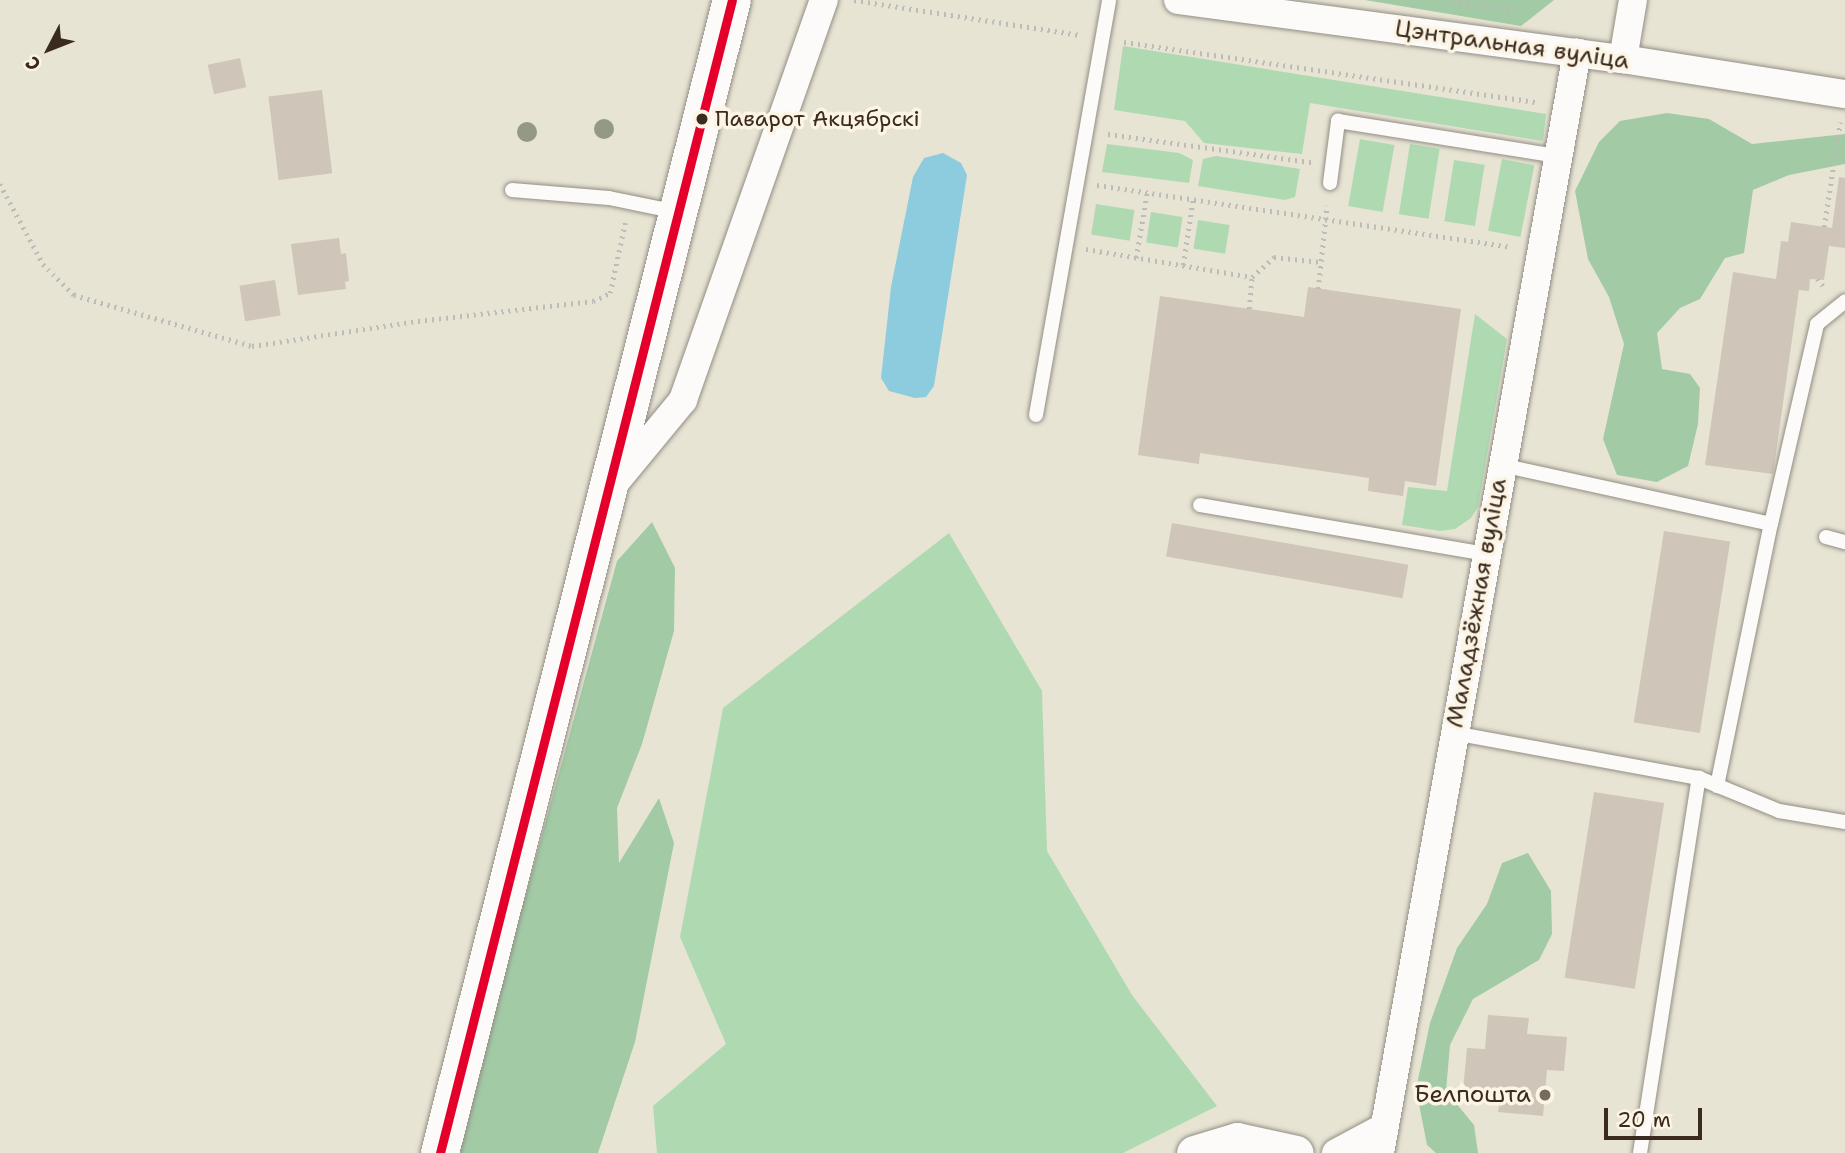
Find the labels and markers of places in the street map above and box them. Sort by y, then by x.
place label: Паварот Акцябрскі [715,106,920,132]
marker: Паварот Акцябрскі [695,112,709,126]
place label: Белпошта [1414,1081,1531,1109]
marker: Белпошта [1537,1087,1553,1103]

